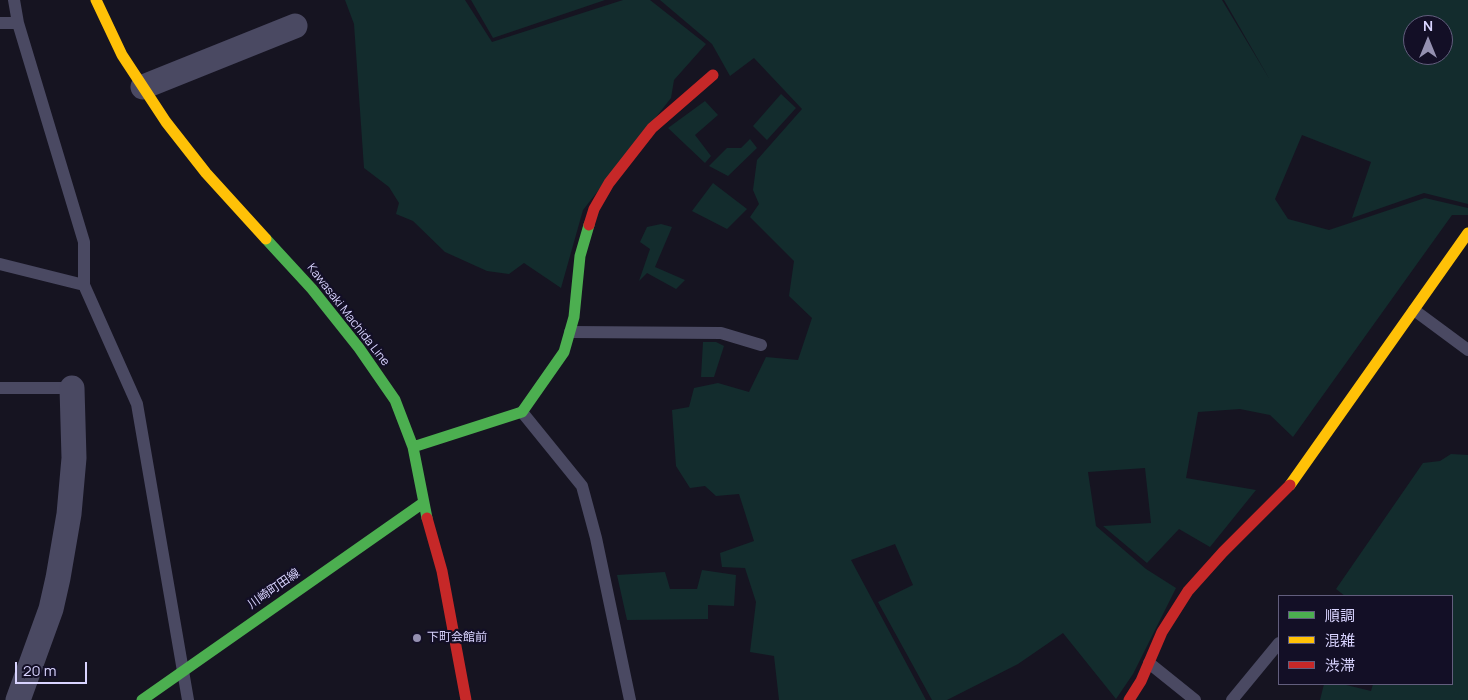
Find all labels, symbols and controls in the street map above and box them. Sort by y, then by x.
north arrow [1403,15,1453,65]
text: N [1423,16,1433,35]
street label: Kawasaki Machida Line [304,261,392,369]
street label: 川崎町田線 [245,566,303,612]
legend [1278,595,1453,685]
text: 順調 [1325,605,1355,626]
text: 混雑 [1325,630,1355,651]
place label: 下町会館前 [427,631,487,645]
marker: 下町会館前 [411,632,423,644]
scale bar [18,652,90,684]
text: 渋滞 [1325,655,1355,676]
text: 20 m [23,660,56,681]

